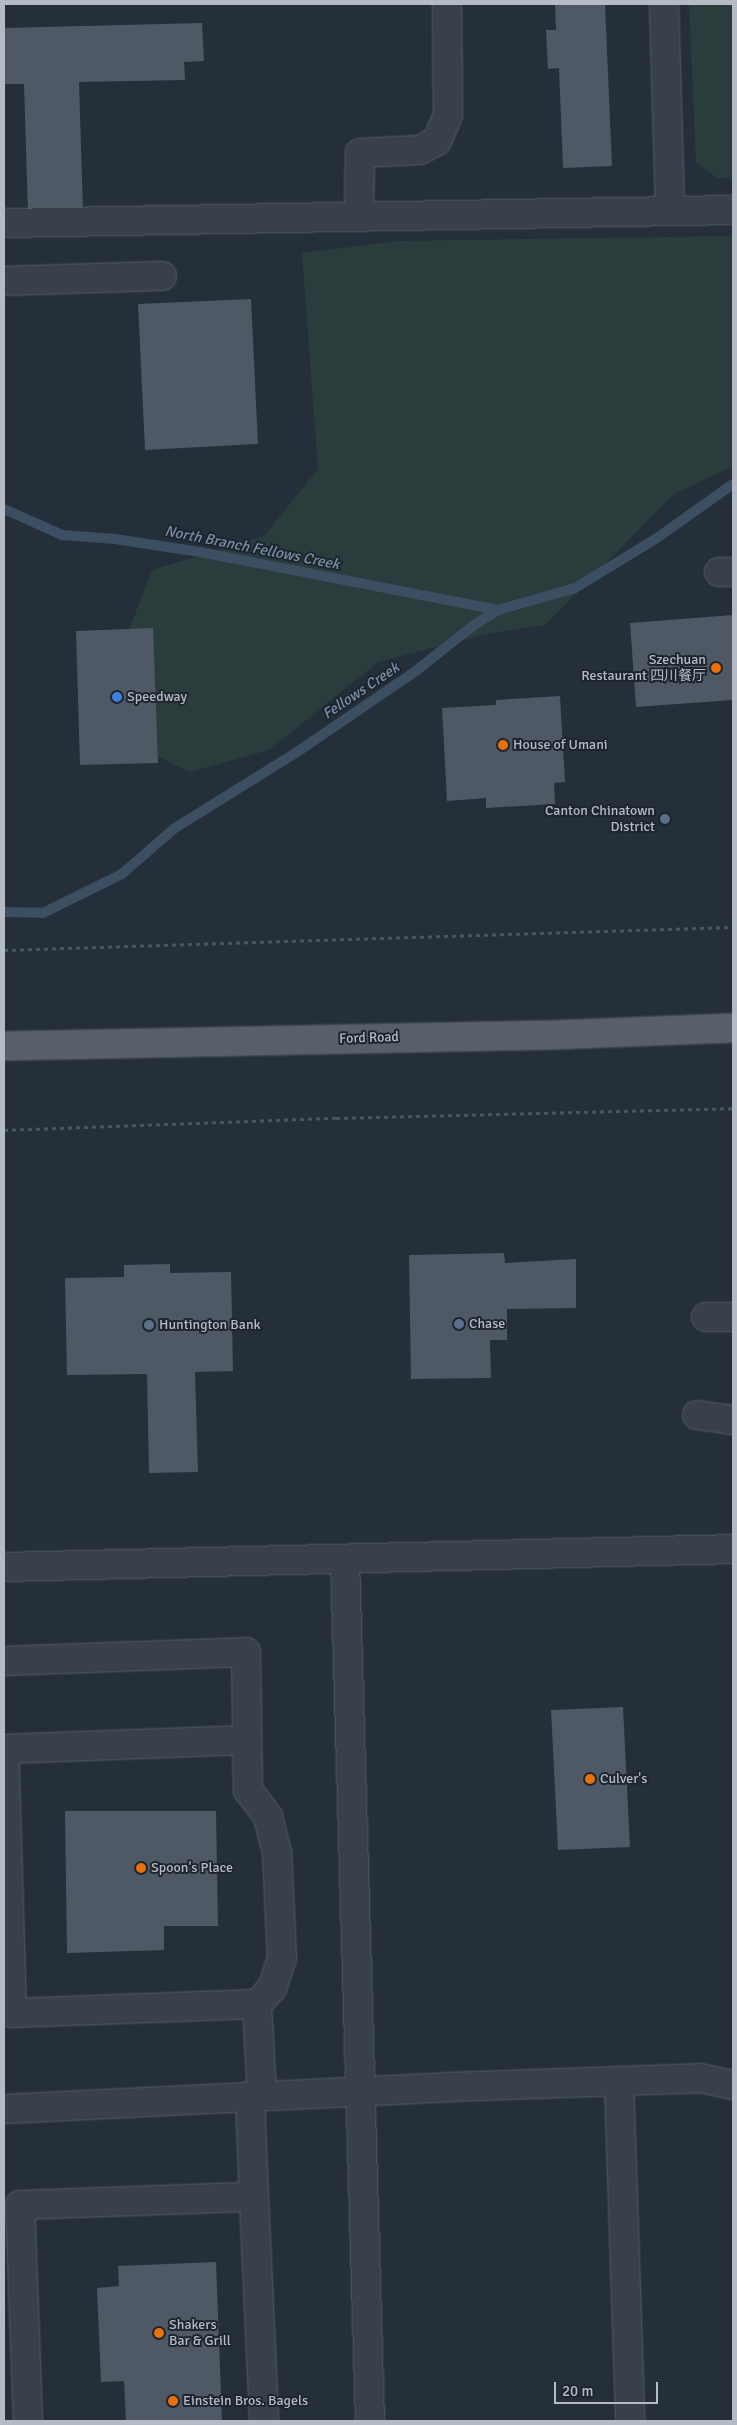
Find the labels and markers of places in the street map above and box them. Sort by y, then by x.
place label: Szechuan Restaurant 四川餐厅 [581,652,706,684]
marker: Szechuan Restaurant 四川餐厅 [710,662,722,674]
place label: Speedway [127,689,187,705]
marker: Speedway [111,691,123,703]
place label: House of Umani [513,737,608,753]
marker: House of Umani [497,739,509,751]
place label: Canton Chinatown District [545,803,655,836]
marker: Canton Chinatown District [659,813,671,825]
place label: Chase [469,1316,505,1332]
place label: Huntington Bank [159,1317,261,1333]
marker: Chase [453,1318,465,1330]
marker: Huntington Bank [143,1319,155,1331]
place label: Culver's [600,1771,647,1787]
marker: Culver's [584,1773,596,1785]
place label: Spoon's Place [151,1860,233,1876]
marker: Spoon's Place [135,1862,147,1874]
place label: Shakers Bar & Grill [169,2317,231,2350]
marker: Shakers Bar & Grill [153,2327,165,2339]
place label: Einstein Bros. Bagels [183,2393,308,2409]
marker: Einstein Bros. Bagels [167,2395,179,2407]

